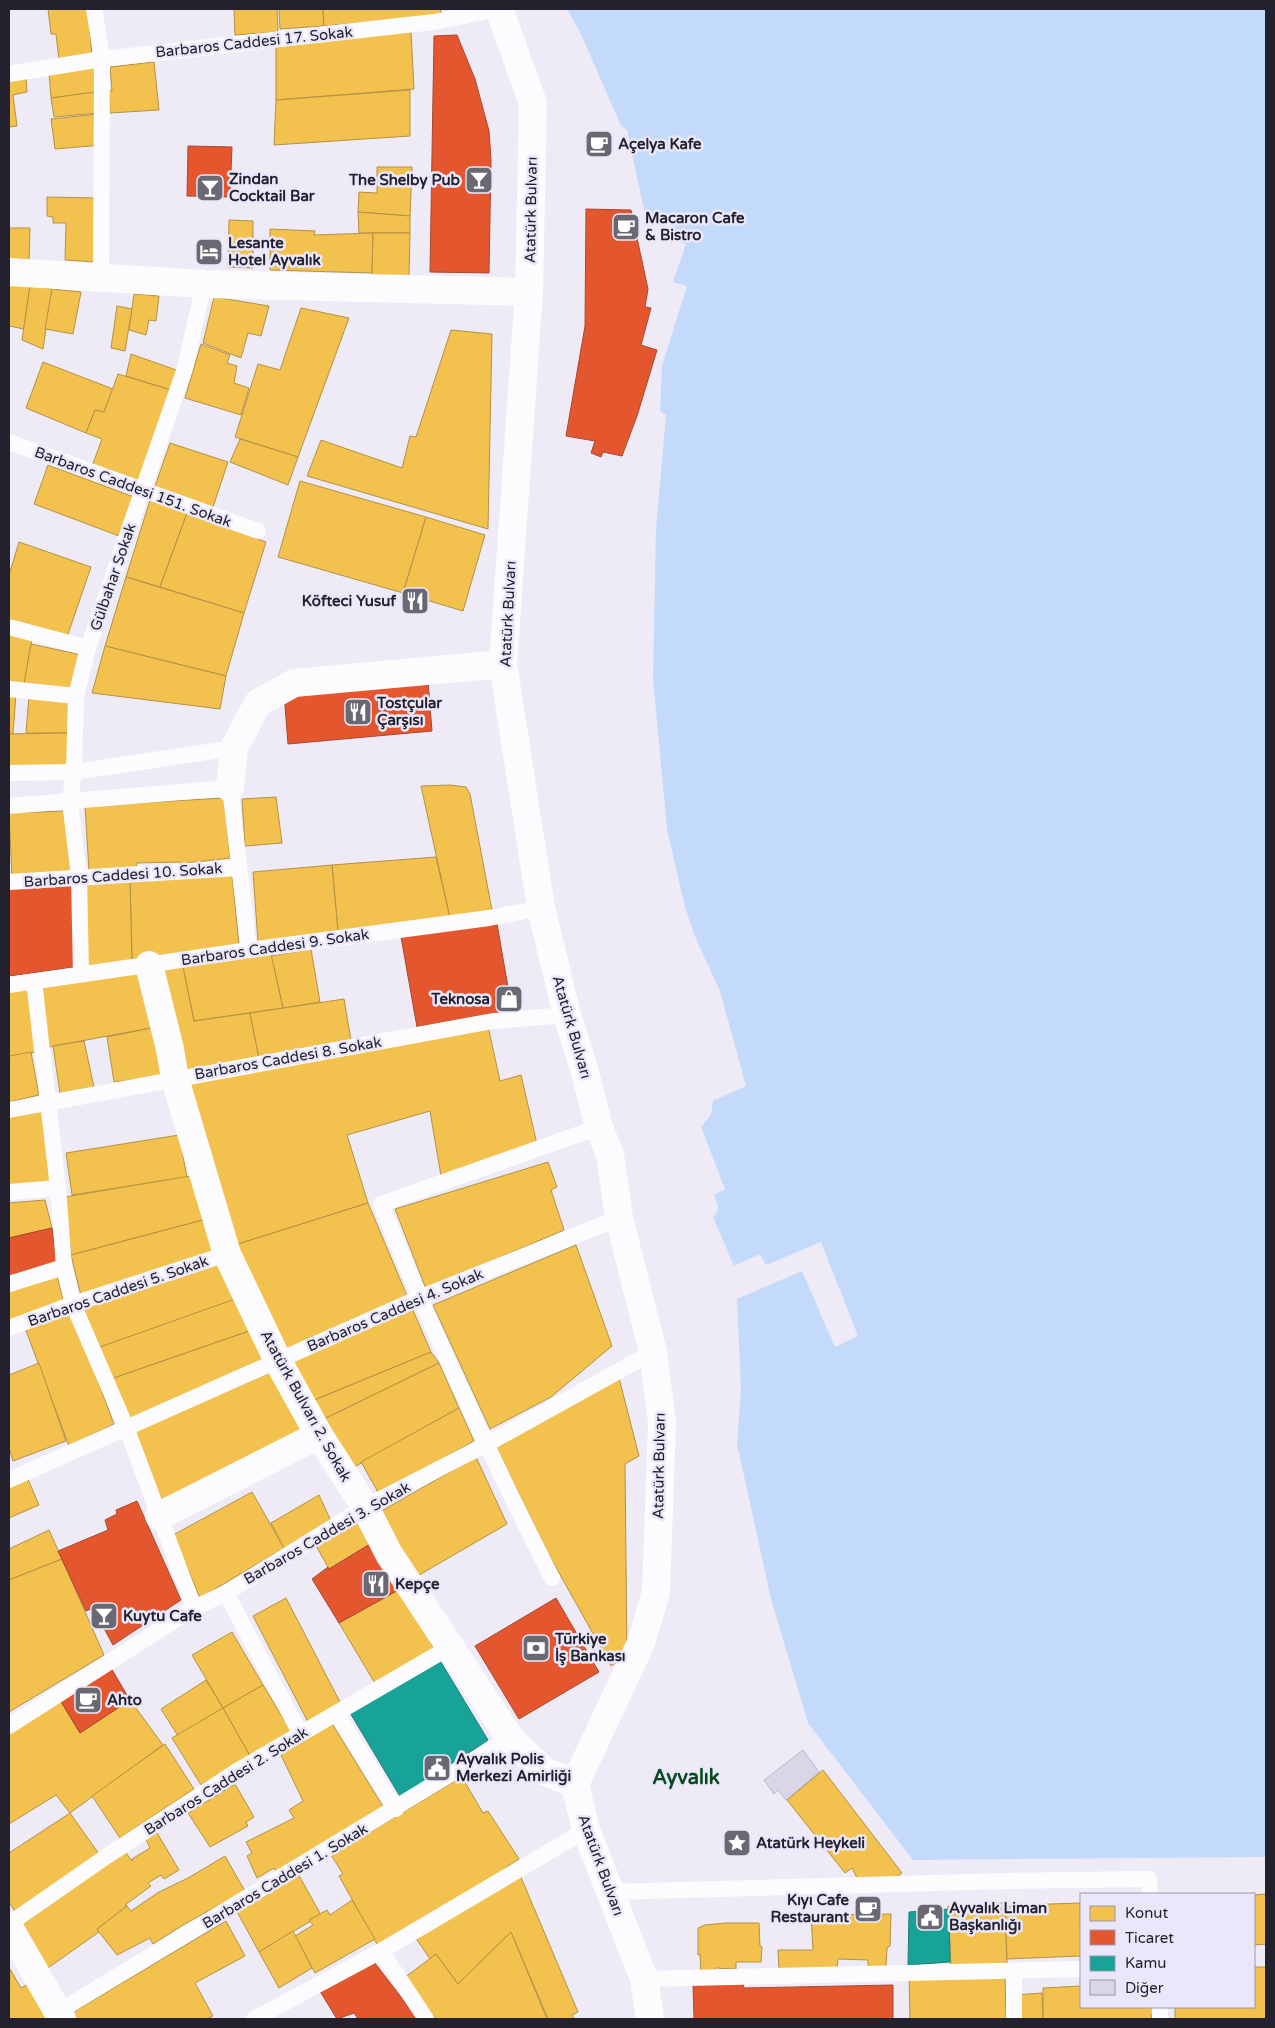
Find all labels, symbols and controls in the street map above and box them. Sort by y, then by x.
street label: Barbaros Caddesi 17. Sokak [155,23,353,61]
cafe icon: Açelya Kafe [584,129,614,159]
place label: Açelya Kafe [618,135,702,154]
street label: Atatürk Bulvarı [521,157,541,263]
bar icon: The Shelby Pub [464,165,494,195]
place label: Zindan Cocktail Bar [229,170,315,205]
place label: The Shelby Pub [348,171,461,190]
bar icon: Zindan Cocktail Bar [195,173,225,203]
place label: Macaron Cafe & Bistro [645,209,745,244]
cafe icon: Macaron Cafe & Bistro [611,212,641,242]
place label: Lesante Hotel Ayvalık [228,234,321,270]
hotel icon: Lesante Hotel Ayvalık [194,237,224,267]
street label: Barbaros Caddesi 151. Sokak [32,443,234,531]
street label: Gülbahar Sokak [86,521,140,633]
street label: Atatürk Bulvarı [496,560,520,668]
restaurant icon: Köfteci Yusuf [400,586,430,616]
place label: Köfteci Yusuf [302,592,396,610]
place label: Tostçular Çarşısı [376,694,442,730]
restaurant icon: Tostçular Çarşısı [343,697,373,727]
street label: Barbaros Caddesi 10. Sokak [23,859,223,891]
street label: Barbaros Caddesi 9. Sokak [180,925,370,969]
street label: Atatürk Bulvarı [549,973,595,1081]
shop icon: Teknosa [494,984,524,1014]
place label: Teknosa [430,990,490,1008]
street label: Barbaros Caddesi 8. Sokak [193,1033,383,1083]
street label: Barbaros Caddesi 5. Sokak [26,1252,210,1330]
street label: Barbaros Caddesi 4. Sokak [304,1265,486,1355]
street label: Atatürk Bulvarı 2. Sokak [257,1327,355,1485]
street label: Atatürk Bulvarı [649,1413,669,1519]
street label: Barbaros Caddesi 3. Sokak [240,1478,414,1588]
restaurant icon: Kepçe [361,1569,391,1599]
place label: Kepçe [395,1575,440,1594]
bar icon: Kuytu Cafe [89,1601,119,1631]
place label: Kuytu Cafe [123,1607,202,1626]
place label: Türkiye İş Bankası [554,1630,626,1666]
bank icon: Türkiye İş Bankası [521,1633,551,1663]
cafe icon: Ahto [73,1685,103,1715]
place label: Ahto [107,1691,142,1709]
street label: Barbaros Caddesi 2. Sokak [141,1723,311,1839]
place label: Ayvalık Polis Merkezi Amirliği [456,1750,571,1786]
public building icon: Ayvalık Polis Merkezi Amirliği [422,1753,452,1783]
district label: Ayvalık [652,1766,720,1790]
street label: Atatürk Bulvarı [574,1812,628,1918]
street label: Barbaros Caddesi 1. Sokak [199,1819,371,1933]
place icon: Atatürk Heykeli [722,1828,752,1858]
place label: Atatürk Heykeli [756,1834,865,1853]
place label: Kıyı Cafe Restaurant [771,1891,850,1926]
legend [1080,1893,1255,2008]
cafe icon: Kıyı Cafe Restaurant [853,1894,883,1924]
place label: Ayvalık Liman Başkanlığı [949,1899,1047,1935]
public building icon: Ayvalık Liman Başkanlığı [915,1902,945,1932]
text: Konut [1125,1904,1168,1922]
text: Ticaret [1125,1929,1174,1947]
text: Kamu [1125,1954,1166,1972]
text: Diğer [1125,1979,1164,1997]

